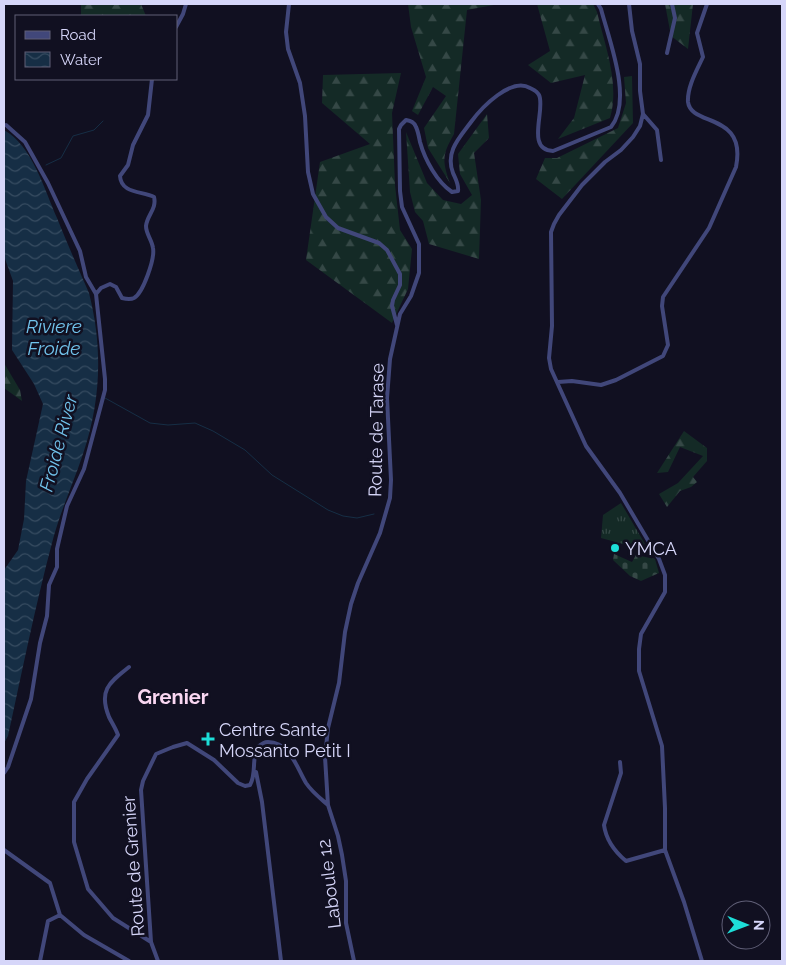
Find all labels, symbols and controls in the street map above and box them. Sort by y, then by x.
legend [15,15,178,80]
text: Road [60,26,96,44]
text: Water [60,51,103,69]
water label: Riviere Froide [26,315,82,359]
street label: Route de Tarase [364,362,388,497]
water label: Froide River [35,391,82,494]
place label: YMCA [625,538,677,559]
marker: YMCA [609,542,621,554]
district label: Grenier [138,685,209,709]
place label: Centre Sante Mossanto Petit I [219,719,351,761]
marker: Centre Sante Mossanto Petit I [201,732,215,746]
street label: Route de Grenier [118,794,148,937]
street label: Laboule 12 [313,838,345,930]
north arrow [721,900,771,950]
text: N [751,920,767,931]

